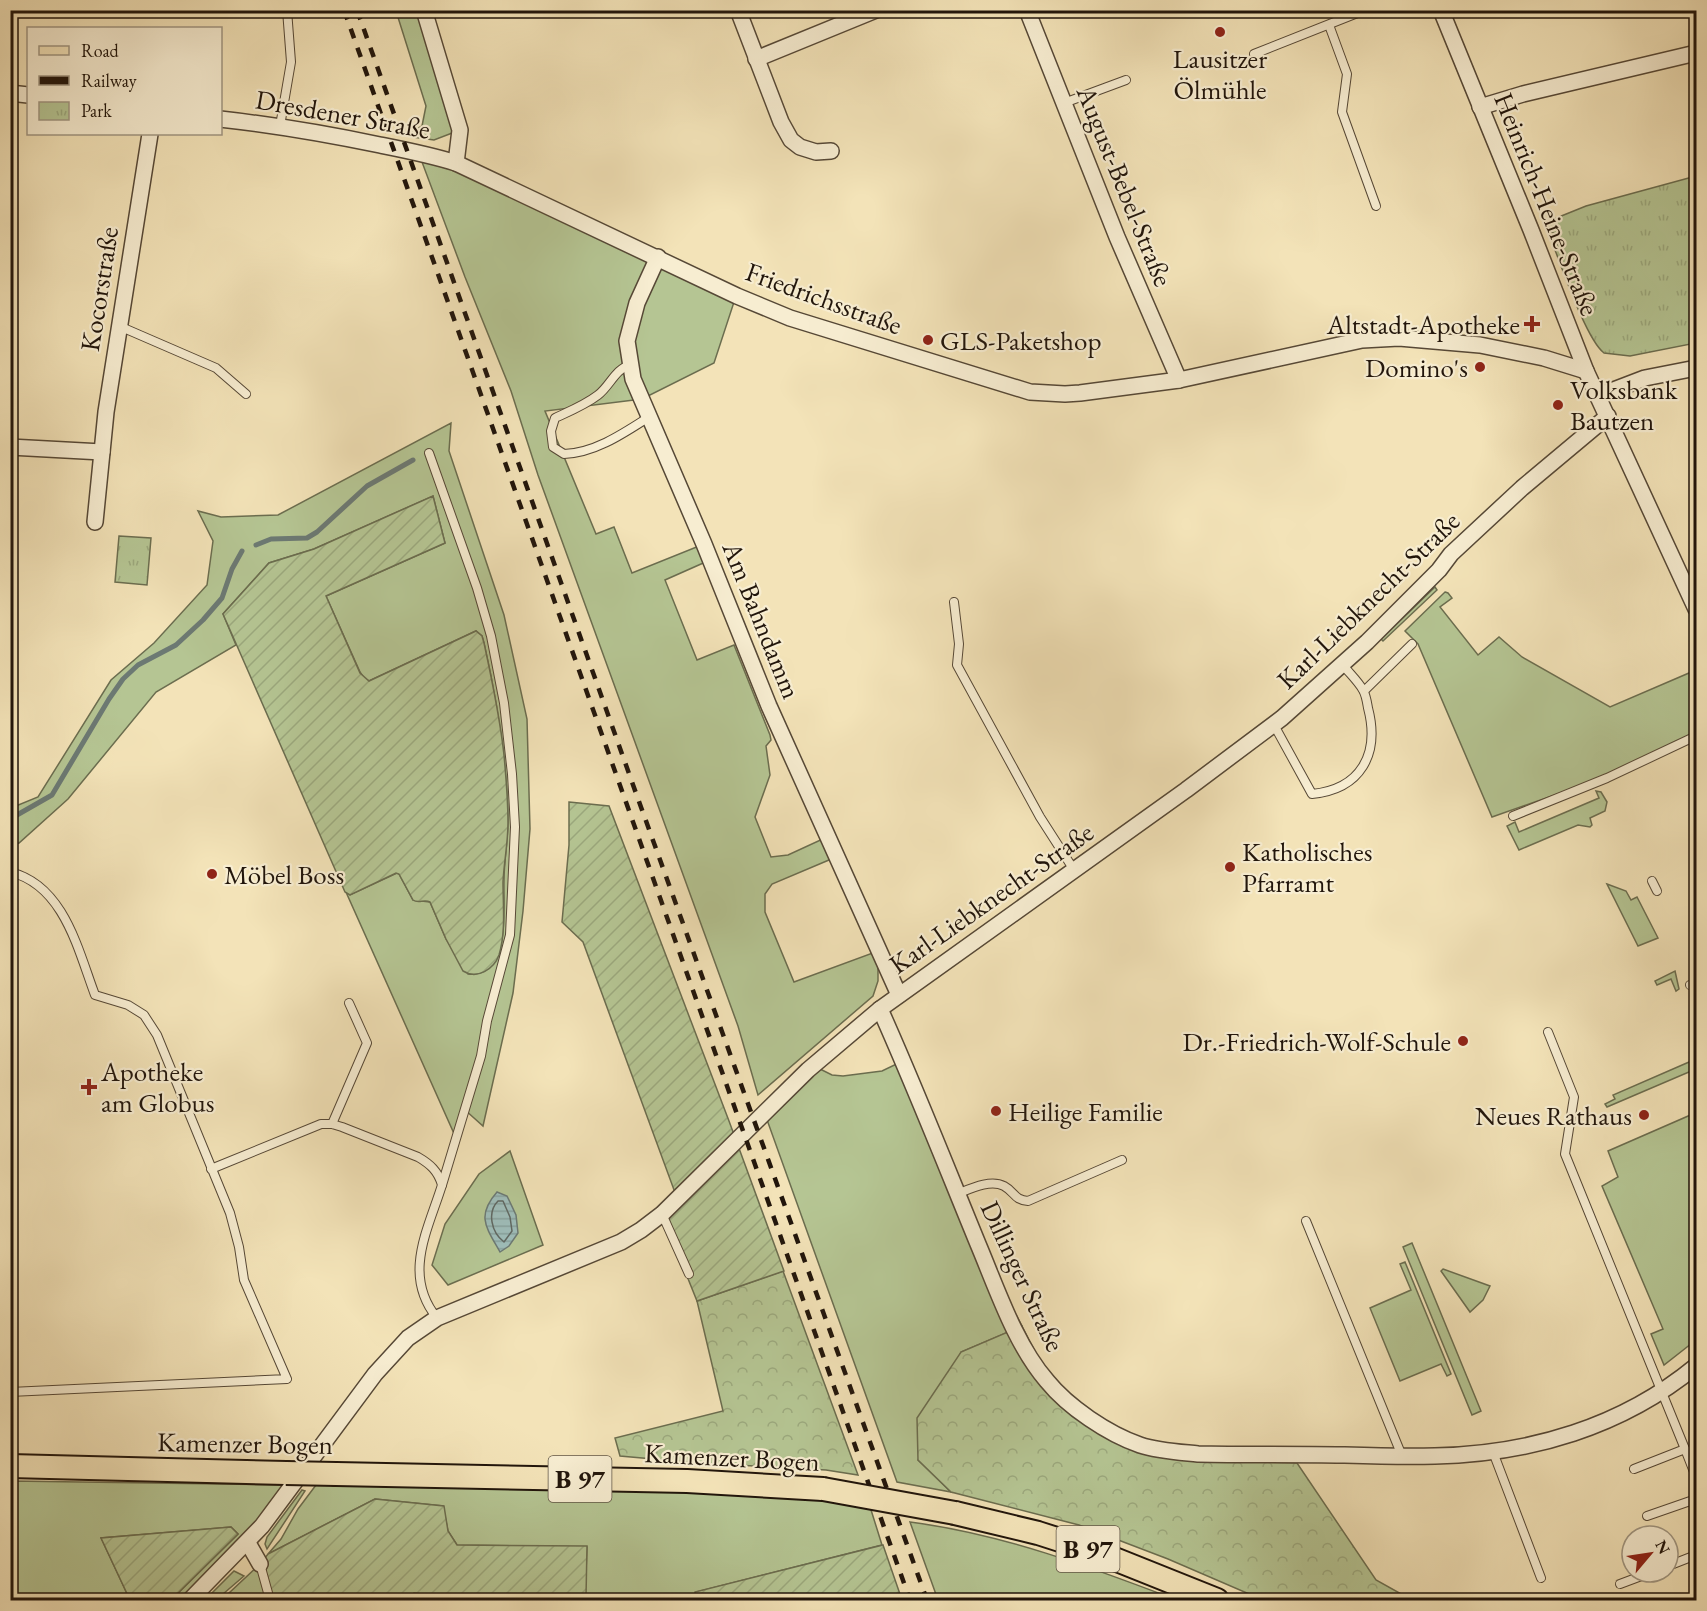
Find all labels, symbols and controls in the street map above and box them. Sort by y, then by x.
marker: Lausitzer Ölmühle [1213,25,1227,39]
legend [27,27,222,135]
text: Road [81,39,120,62]
place label: Lausitzer Ölmühle [1173,41,1267,107]
text: Railway [81,69,137,92]
street label: August-Bebel-Straße [1068,80,1181,291]
street label: Dresdener Straße [253,81,433,147]
street label: Heinrich-Heine-Straße [1486,87,1608,321]
text: Park [81,99,112,122]
street label: Kocorstraße [72,224,126,354]
street label: Friedrichsstraße [741,254,907,342]
place label: Altstadt-Apotheke [1326,307,1520,342]
marker: Altstadt-Apotheke [1525,317,1539,331]
place label: GLS-Paketshop [940,323,1101,358]
marker: GLS-Paketshop [921,333,935,347]
place label: Domino's [1365,350,1468,385]
marker: Domino's [1473,360,1487,374]
place label: Volksbank Bautzen [1570,372,1678,438]
marker: Volksbank Bautzen [1551,398,1565,412]
street label: Karl-Liebknecht-Straße [1269,504,1467,696]
street label: Am Bahndamm [714,535,809,704]
street label: Karl-Liebknecht-Straße [882,814,1100,982]
place label: Katholisches Pfarramt [1242,834,1372,900]
place label: Möbel Boss [224,857,344,892]
marker: Katholisches Pfarramt [1223,860,1237,874]
marker: Möbel Boss [205,867,219,881]
place label: Dr.-Friedrich-Wolf-Schule [1182,1024,1451,1059]
marker: Dr.-Friedrich-Wolf-Schule [1456,1034,1470,1048]
place label: Apotheke am Globus [100,1054,215,1120]
marker: Apotheke am Globus [82,1080,96,1094]
place label: Heilige Familie [1008,1094,1163,1129]
place label: Neues Rathaus [1475,1098,1632,1133]
marker: Heilige Familie [989,1104,1003,1118]
marker: Neues Rathaus [1637,1108,1651,1122]
street label: Dillinger Straße [973,1195,1073,1357]
street label: Kamenzer Bogen [157,1424,333,1462]
street label: Kamenzer Bogen [643,1435,821,1479]
road number: B 97 [548,1456,612,1502]
north arrow [1620,1524,1680,1584]
road number: B 97 [1056,1526,1120,1572]
text: N [1650,1536,1675,1558]

